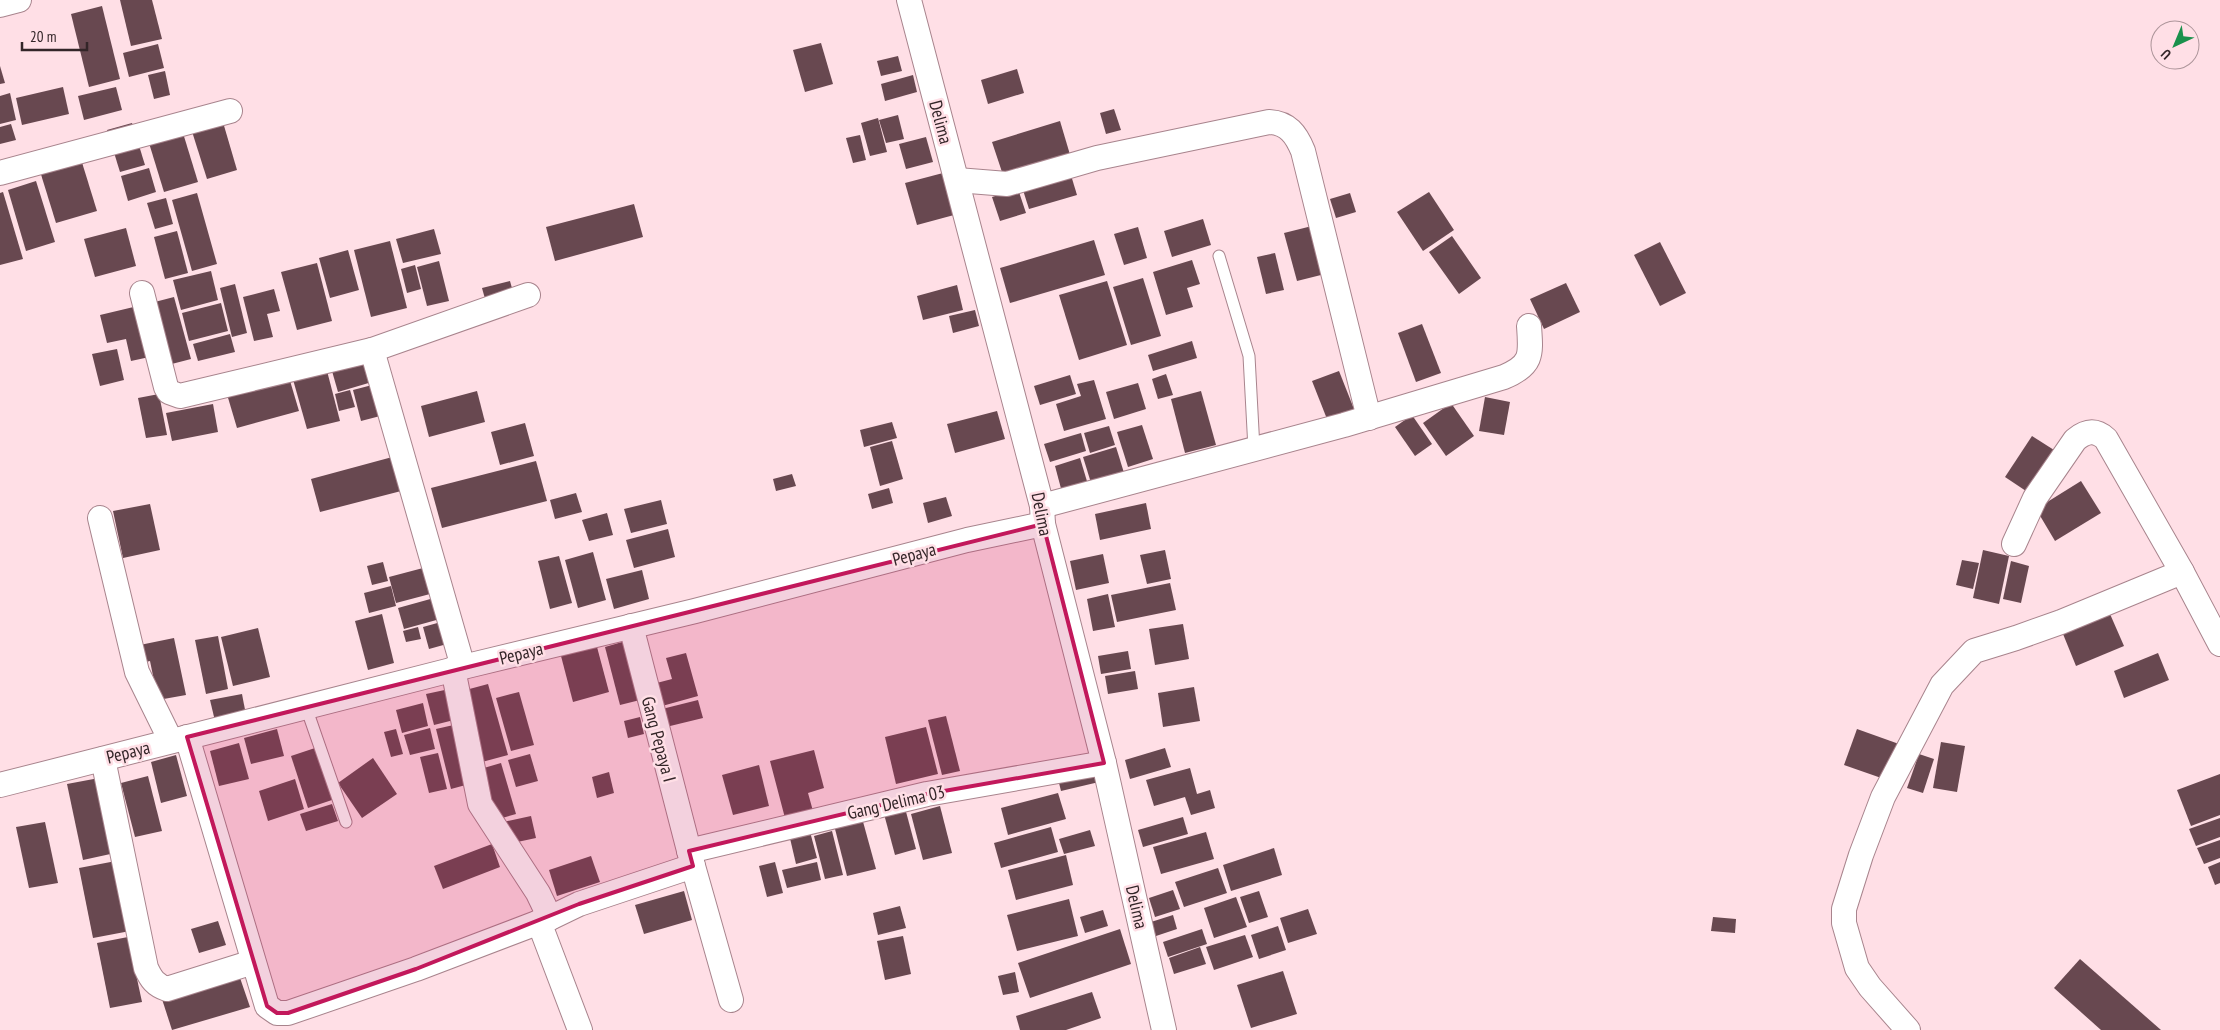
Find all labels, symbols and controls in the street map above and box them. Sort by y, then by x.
scale bar [22,20,88,52]
north arrow [2150,20,2200,70]
text: 20 m [30,27,56,46]
text: U [2157,45,2175,63]
street label: Delima [924,98,958,146]
street label: Delima [1027,490,1057,538]
street label: Pepaya [890,537,938,571]
street label: Pepaya [497,637,545,669]
street label: Gang Pepaya I [637,694,681,784]
street label: Pepaya [104,736,152,768]
street label: Gang Delima 03 [845,780,947,824]
street label: Delima [1121,883,1153,931]

